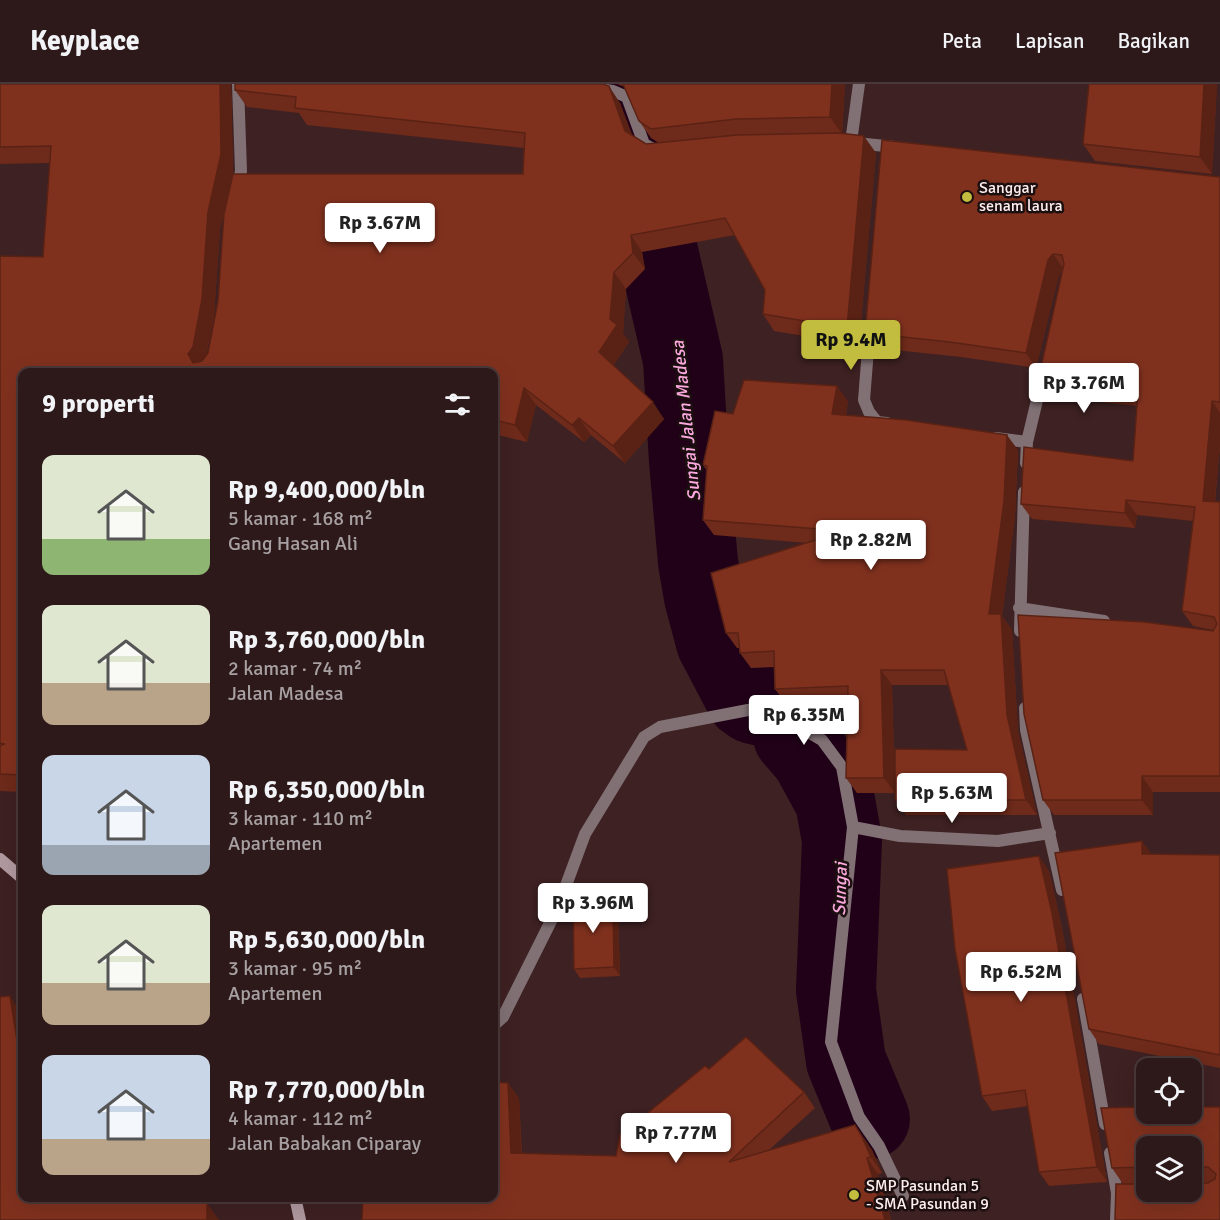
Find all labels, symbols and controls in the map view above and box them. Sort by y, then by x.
text: Keyplace [30,24,140,58]
text: Peta [942,28,982,54]
text: Lapisan [1015,28,1084,54]
text: Bagikan [1117,28,1190,54]
place label: Sanggar senam laura [979,178,1063,216]
marker: Sanggar senam laura [960,190,974,204]
pin: Rp 3.67M [318,203,442,254]
text: Rp 3.67M [339,210,421,235]
pin: Rp 9.4M [796,320,906,371]
text: Rp 9.4M [815,327,887,352]
water label: Sungai Jalan Madesa [667,339,705,502]
pin: Rp 3.76M [1022,363,1146,414]
text: Rp 3.76M [1043,370,1125,395]
text: 9 properti [42,388,155,420]
icon: filters [441,388,474,421]
text: Rp 9,400,000/bln [228,474,425,506]
icon: home [90,479,162,551]
text: 5 kamar · 168 m² [228,506,373,531]
pin: Rp 2.82M [809,520,933,571]
text: Rp 2.82M [830,527,912,552]
text: Gang Hasan Ali [228,531,358,556]
text: Rp 3,760,000/bln [228,624,425,656]
icon: home [90,629,162,701]
text: 2 kamar · 74 m² [228,656,362,681]
text: Jalan Madesa [228,681,344,706]
pin: Rp 6.35M [742,695,866,746]
text: Rp 6.35M [763,702,845,727]
pin: Rp 5.63M [890,773,1014,824]
text: Rp 6,350,000/bln [228,774,425,806]
icon: home [90,779,162,851]
text: Rp 5.63M [911,780,993,805]
text: 3 kamar · 110 m² [228,806,373,831]
text: Apartemen [228,831,322,856]
water label: Sungai [828,860,852,916]
pin: Rp 3.96M [531,883,655,934]
text: Rp 3.96M [552,890,634,915]
text: Rp 5,630,000/bln [228,924,425,956]
icon: home [90,929,162,1001]
pin: Rp 6.52M [959,952,1083,1003]
text: 3 kamar · 95 m² [228,956,362,981]
text: Rp 6.52M [980,959,1062,984]
text: Apartemen [228,981,322,1006]
map controls [1136,1058,1202,1202]
button: locate [1136,1058,1202,1124]
text: Rp 7,770,000/bln [228,1074,425,1106]
icon: home [90,1079,162,1151]
text: 4 kamar · 112 m² [228,1106,373,1131]
pin: Rp 7.77M [614,1113,738,1164]
text: Rp 7.77M [635,1120,717,1145]
text: Jalan Babakan Ciparay [228,1131,421,1156]
button: layers [1136,1136,1202,1202]
place label: SMP Pasundan 5 - SMA Pasundan 9 [866,1176,989,1214]
marker: SMP Pasundan 5 - SMA Pasundan 9 [847,1188,861,1202]

